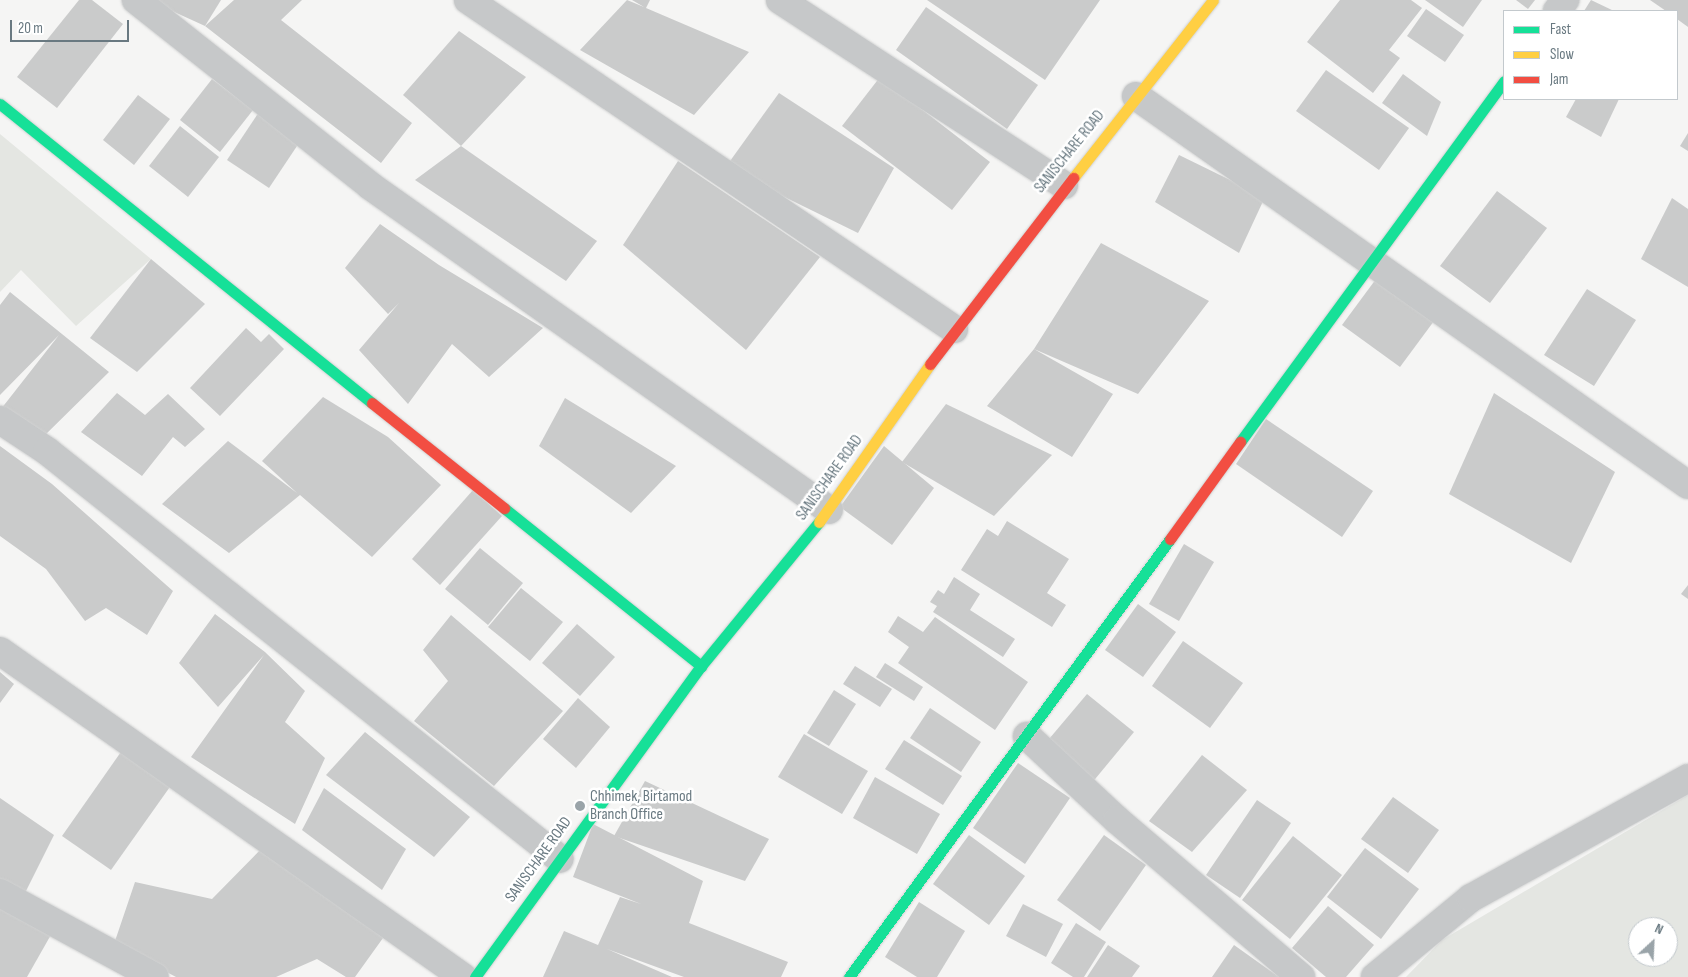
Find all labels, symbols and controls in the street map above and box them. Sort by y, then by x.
scale bar [12,10,131,42]
legend [1503,10,1678,100]
text: 20 m [18,19,43,38]
text: Fast [1550,20,1571,39]
text: Slow [1550,45,1574,64]
text: Jam [1550,70,1568,89]
street label: SANISCHARE ROAD [1031,107,1109,197]
street label: SANISCHARE ROAD [793,432,867,524]
place label: Chhimek, Birtamod Branch Office [590,787,692,825]
marker: Chhimek, Birtamod Branch Office [574,800,586,812]
street label: SANISCHARE ROAD [502,814,576,906]
north arrow [1628,917,1678,967]
text: N [1652,920,1666,938]

